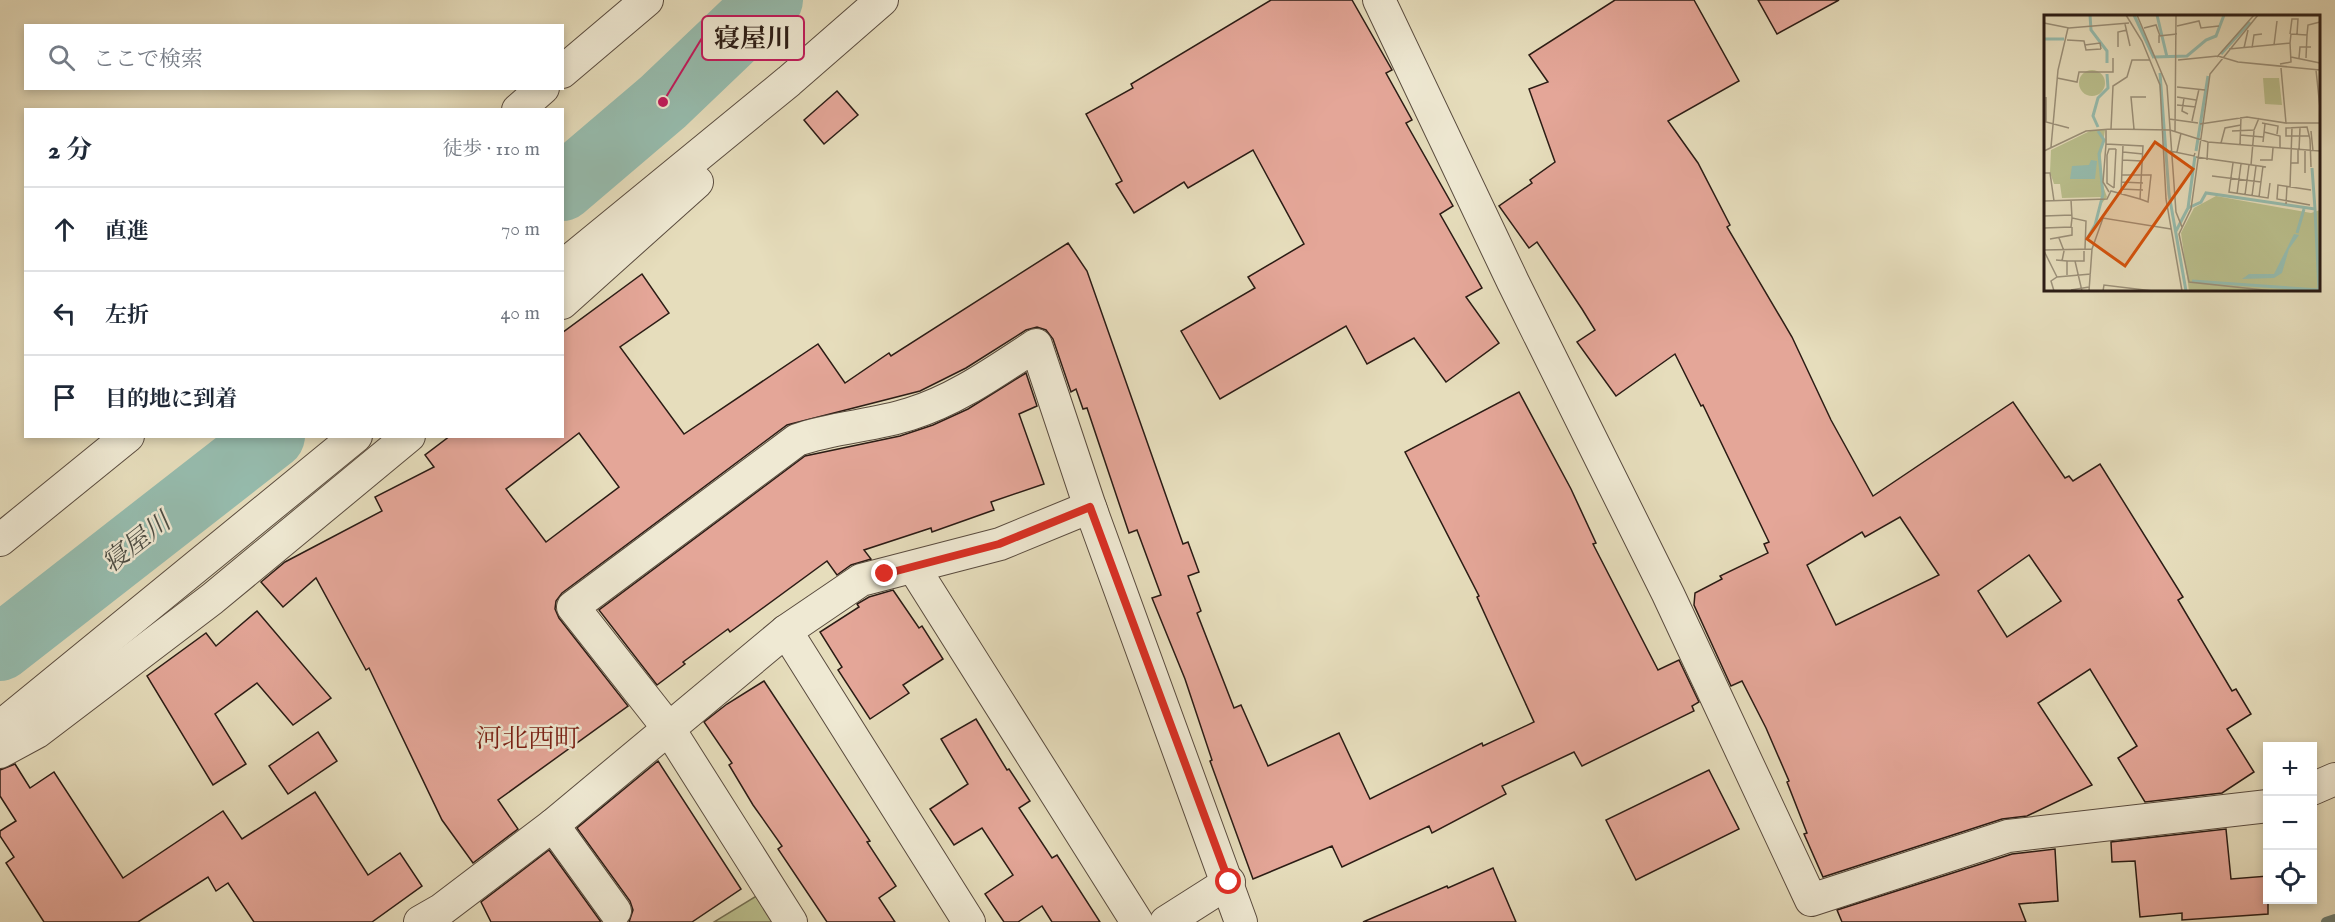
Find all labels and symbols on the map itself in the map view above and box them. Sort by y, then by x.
inset map [2044,15,2320,291]
callout: 寝屋川 [702,16,804,60]
text: 寝屋川 [714,23,792,56]
water label: 寝屋川 [96,504,180,580]
route end [871,560,897,586]
district label: 河北西町 [476,723,580,756]
route start [1215,868,1241,894]

